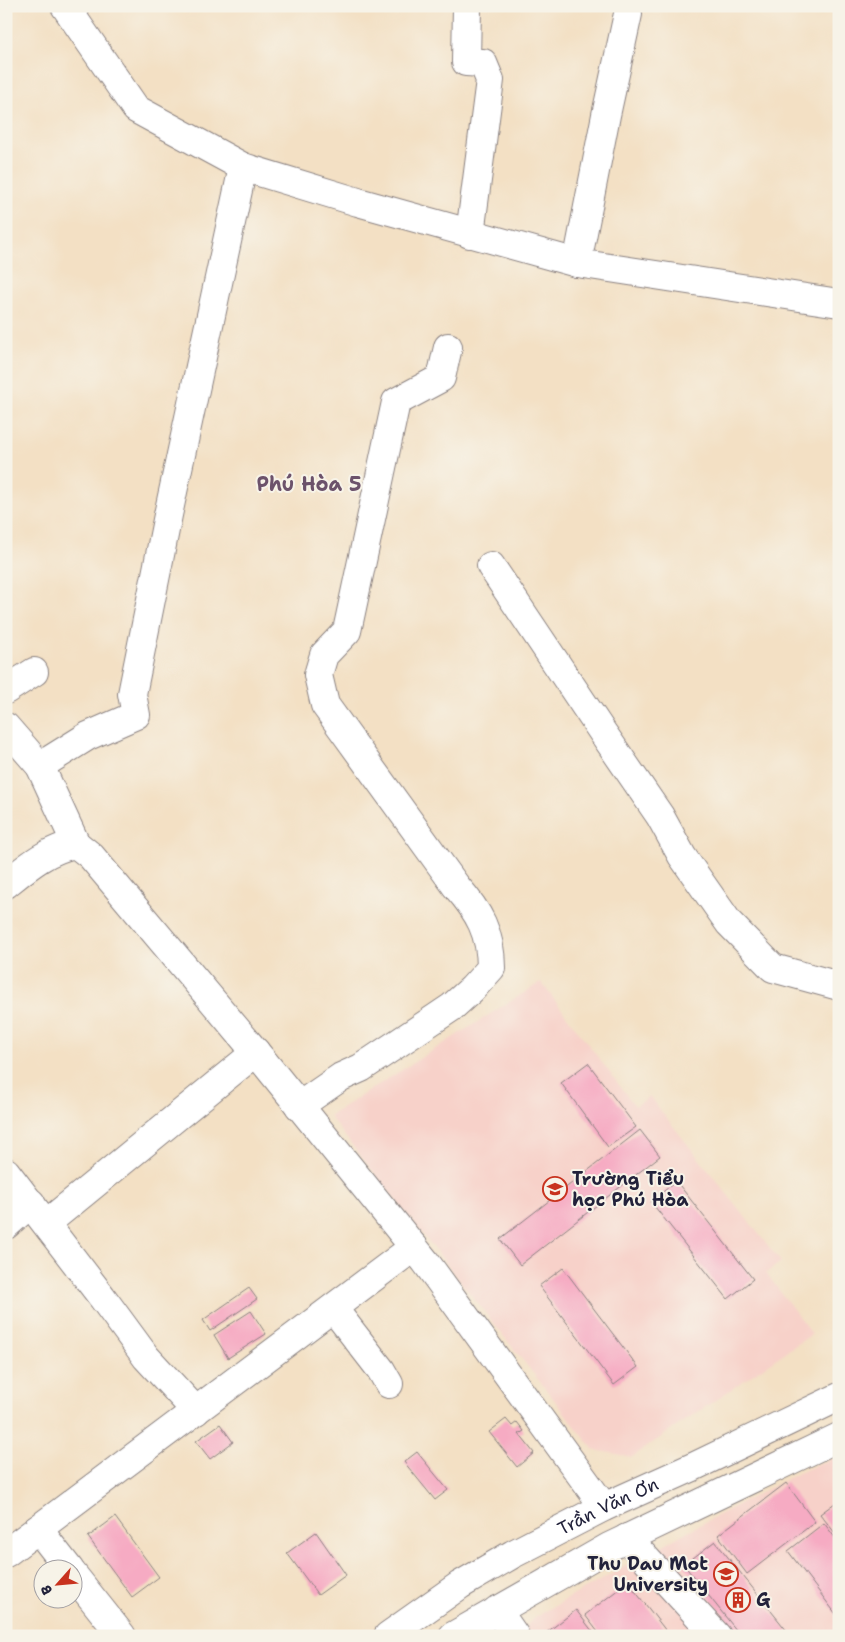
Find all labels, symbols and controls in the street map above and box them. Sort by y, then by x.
district label: Phú Hòa 5 [256,471,362,497]
place label: Trường Tiểu học Phú Hòa [572,1167,689,1212]
school or university icon: Trường Tiểu học Phú Hòa [542,1176,568,1202]
street label: Trần Văn Ơn [553,1472,662,1541]
place label: Thu Dau Mot University [587,1552,708,1597]
north arrow [32,1560,82,1610]
school or university icon: Thu Dau Mot University [713,1561,739,1587]
text: B [36,1582,56,1598]
building icon: G [725,1587,751,1613]
place label: G [756,1588,771,1612]

